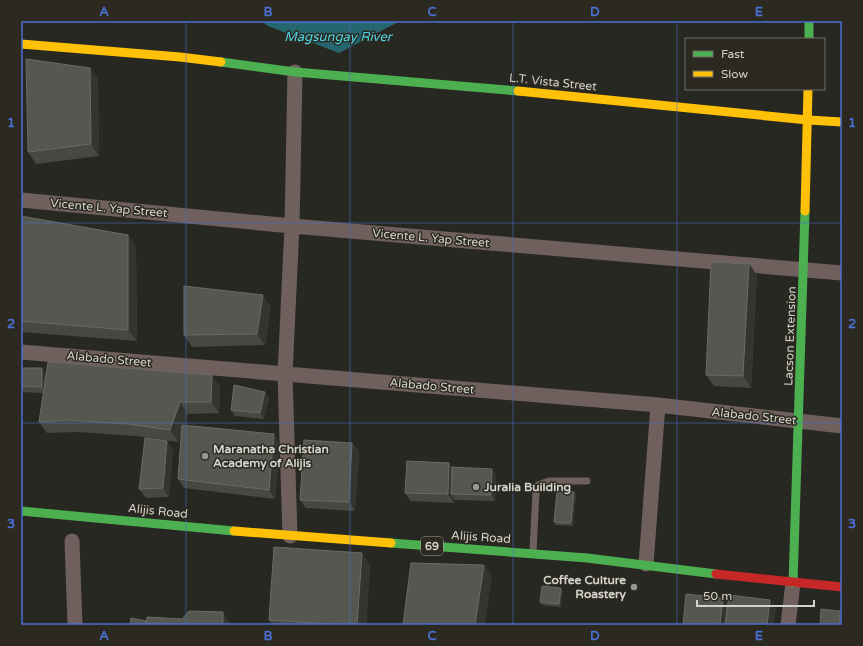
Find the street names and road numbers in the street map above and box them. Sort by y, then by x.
street label: L.T. Vista Street [508,70,598,94]
street label: Vicente L. Yap Street [50,196,169,220]
street label: Vicente L. Yap Street [372,226,491,250]
street label: Lacson Extension [781,286,799,386]
street label: Alabado Street [66,348,152,370]
street label: Alabado Street [389,375,475,397]
street label: Alabado Street [711,405,798,427]
street label: Alijis Road [127,501,189,521]
street label: Alijis Road [451,528,511,546]
road number: 69 [421,537,443,555]

